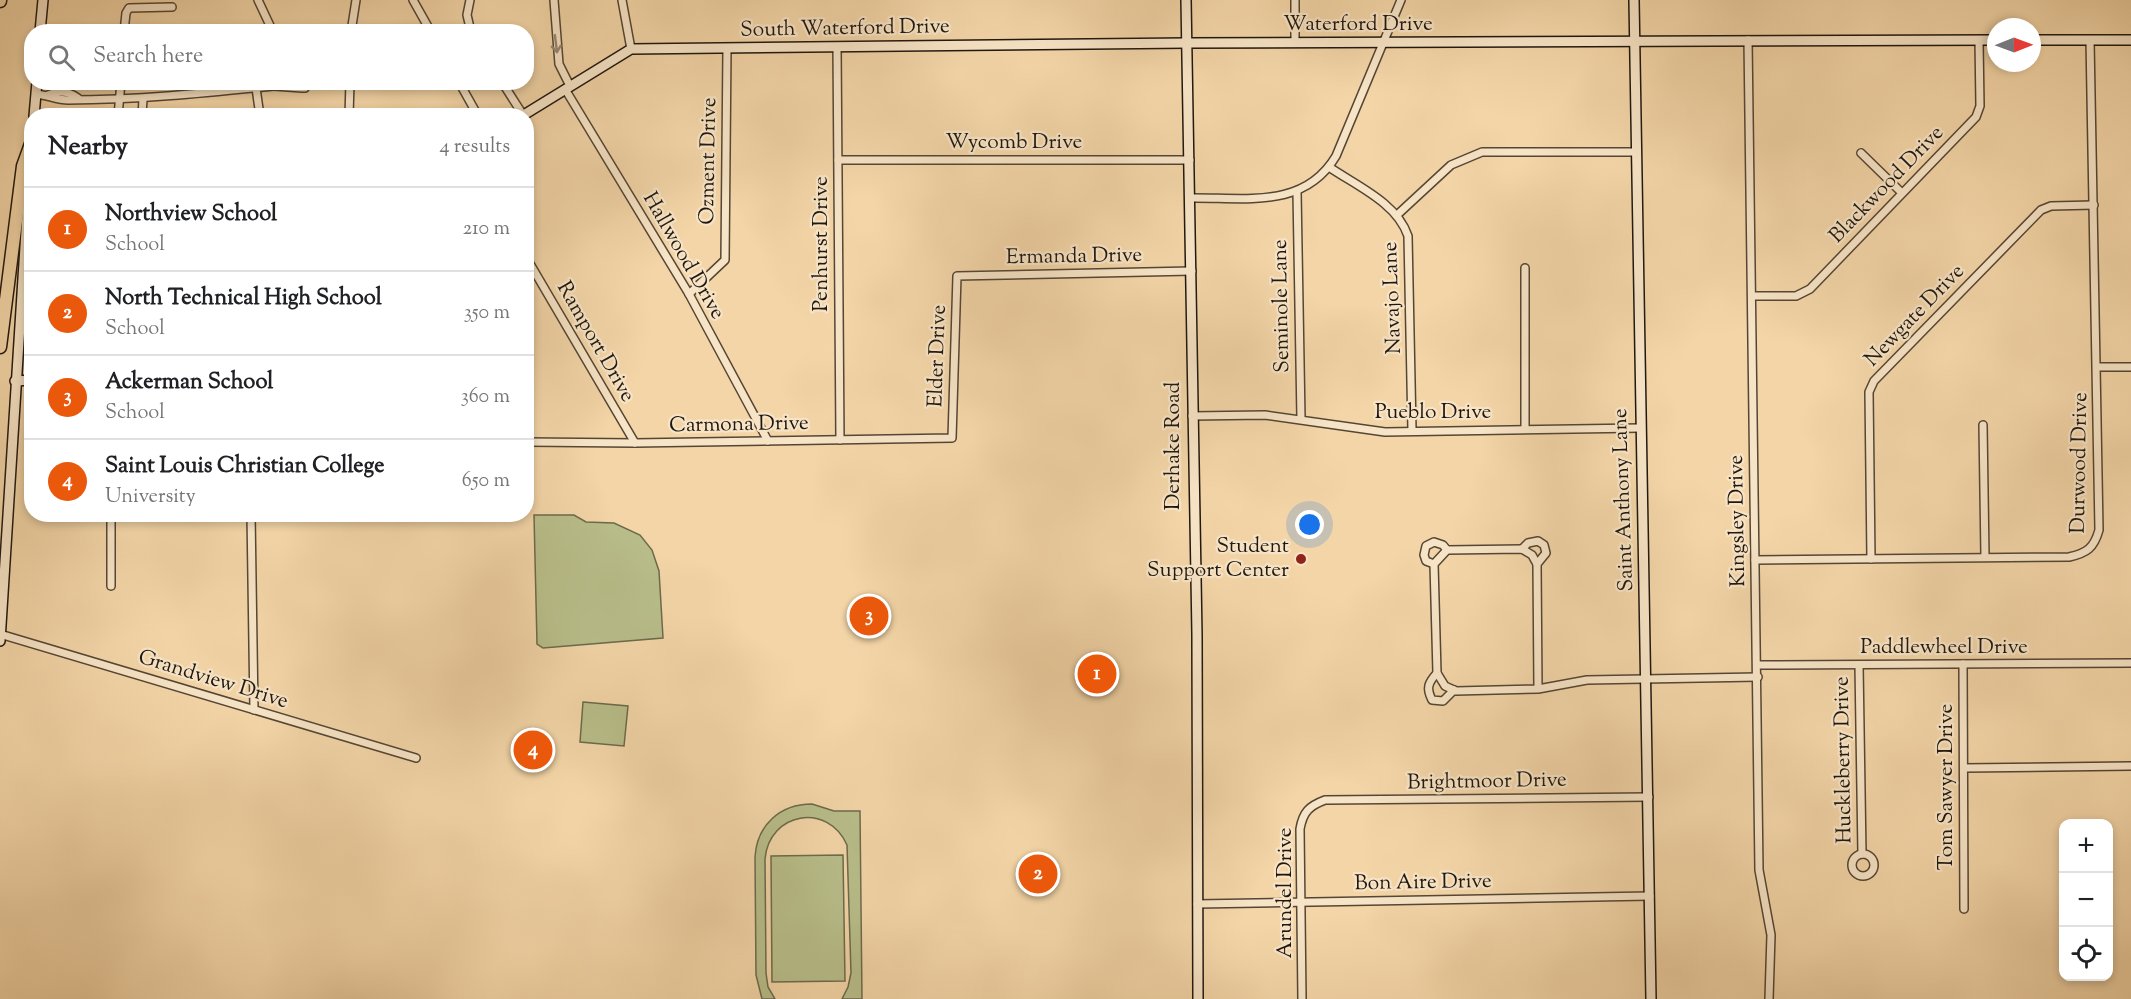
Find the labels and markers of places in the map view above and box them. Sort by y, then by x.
place label: Student Support Center [1147,532,1289,586]
marker: Student Support Center [1294,552,1308,566]
pin: 3 [850,594,888,638]
pin: 1 [1078,652,1116,696]
pin: 4 [514,728,552,772]
pin: 2 [1018,852,1058,896]

